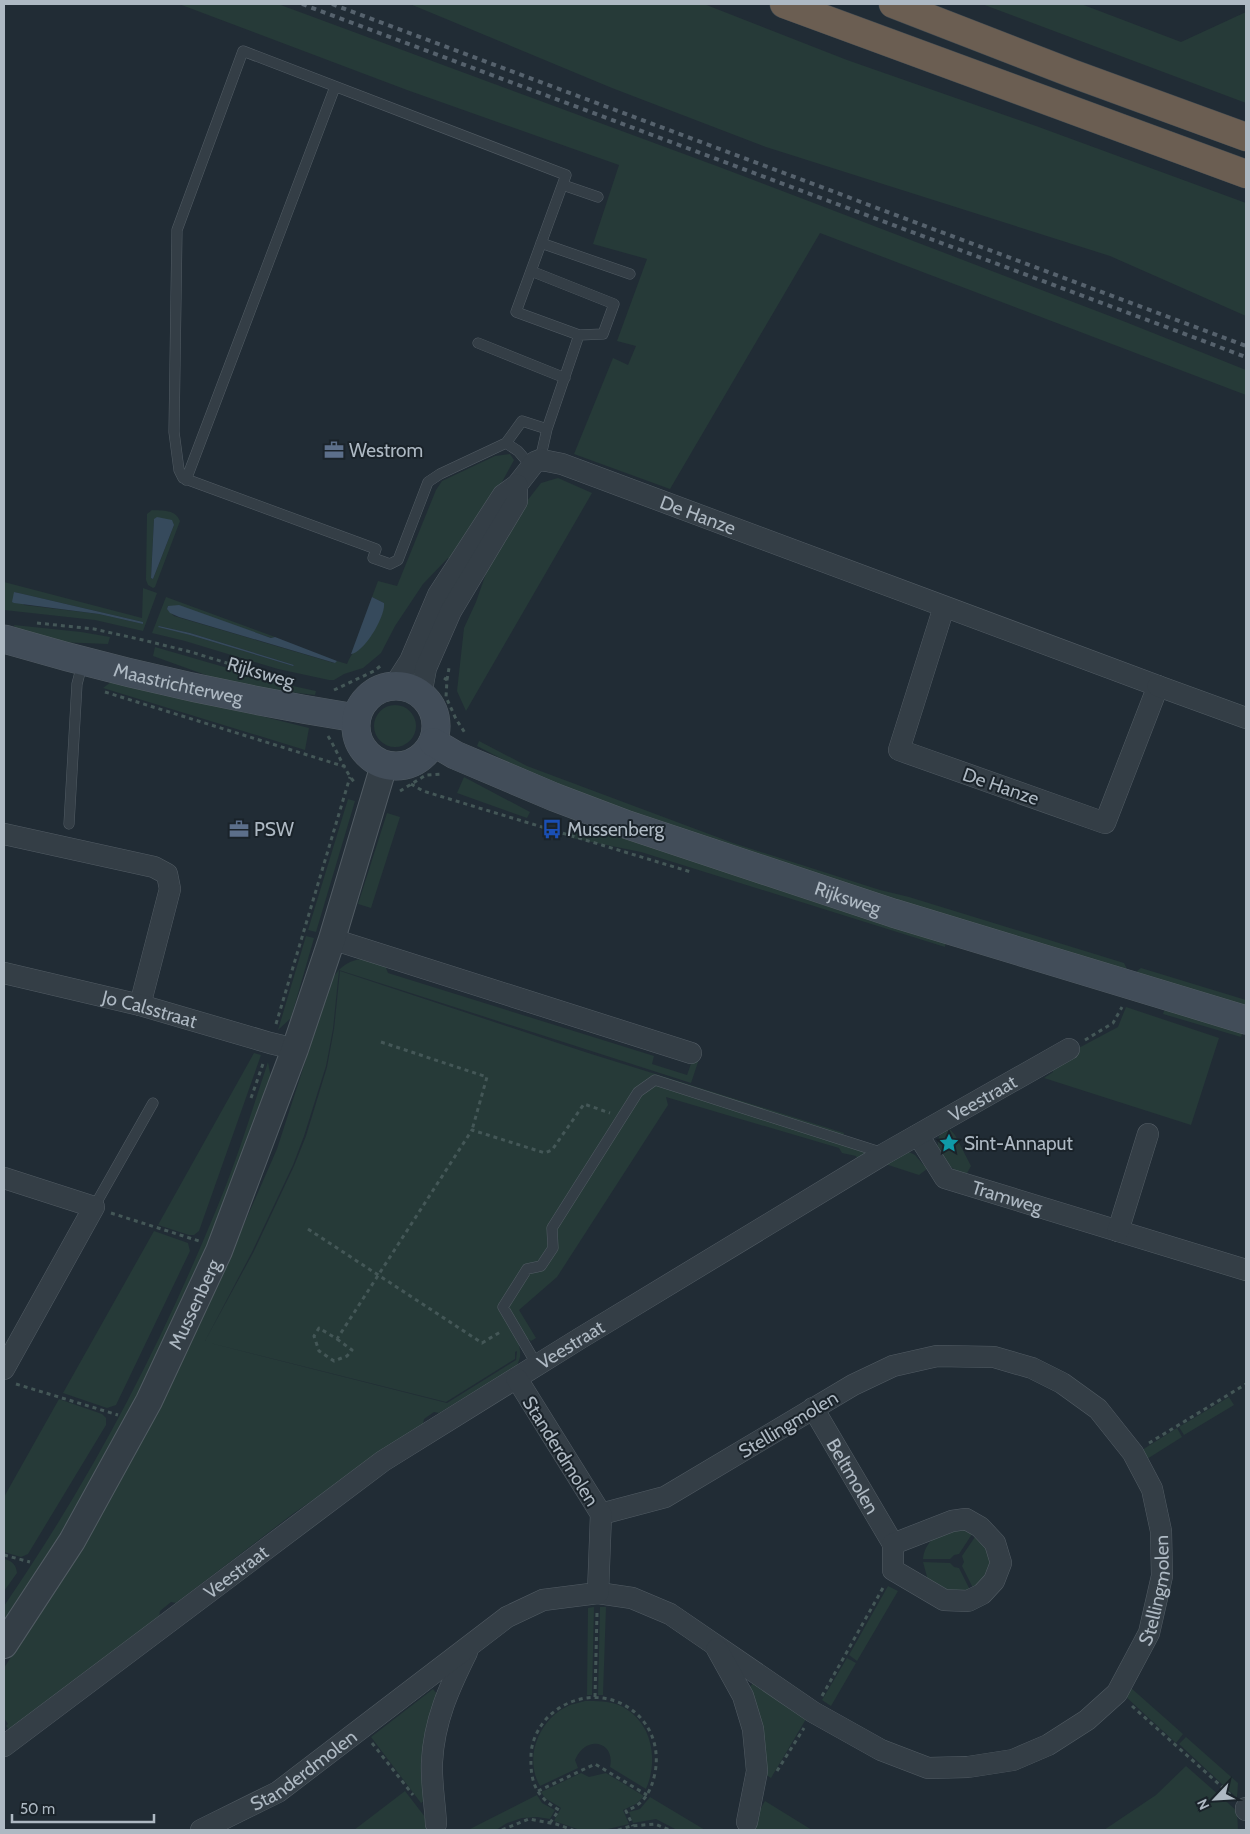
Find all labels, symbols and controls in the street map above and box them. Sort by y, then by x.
office icon: Westrom [323,439,345,461]
place label: Westrom [349,439,423,462]
street label: De Hanze [657,491,739,540]
street label: Rijksweg [225,652,298,693]
street label: Maastrichterweg [111,658,245,710]
street label: De Hanze [960,763,1042,810]
office icon: PSW [228,818,250,840]
place label: PSW [254,818,294,841]
bus stop icon: Mussenberg [541,818,563,840]
place label: Mussenberg [567,818,664,841]
street label: Rijksweg [812,877,885,920]
street label: Jo Calsstraat [99,985,200,1033]
street label: Veestraat [945,1070,1021,1127]
place icon: Sint-Annaput [938,1132,960,1154]
place label: Sint-Annaput [964,1132,1074,1155]
street label: Tramweg [969,1176,1046,1219]
street label: Mussenberg [164,1255,226,1353]
street label: Veestraat [533,1315,609,1374]
street label: Stellingmolen [734,1386,842,1463]
street label: Standerdmolen [518,1392,604,1511]
street label: Beltmolen [821,1434,884,1518]
street label: Stellingmolen [1133,1535,1175,1650]
street label: Veestraat [199,1540,273,1604]
street label: Standerdmolen [247,1725,361,1816]
north arrow [1190,1774,1240,1824]
scale bar [12,1792,155,1824]
text: N [1193,1796,1213,1813]
text: 50 m [20,1800,55,1818]

